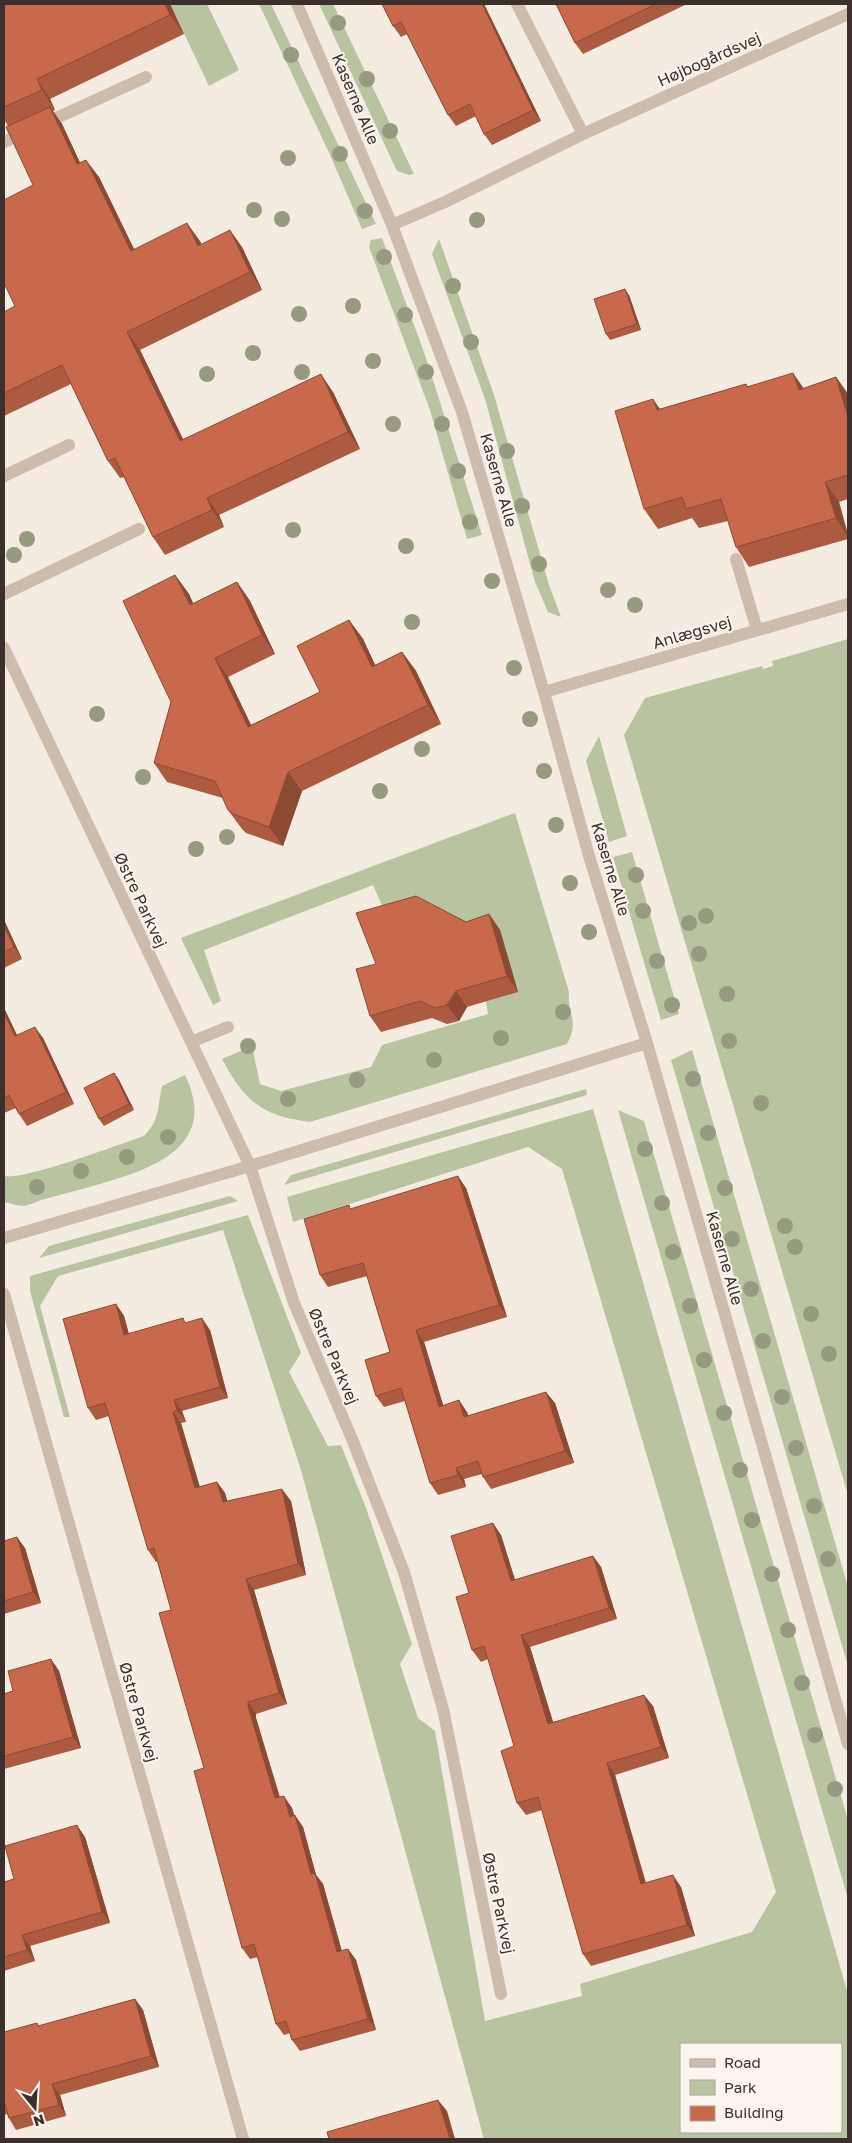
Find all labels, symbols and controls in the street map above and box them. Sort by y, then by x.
street label: Højbogårdsvej [654,27,764,91]
street label: Kaserne Alle [328,51,384,147]
street label: Kaserne Alle [476,431,522,529]
street label: Anlægsvej [650,611,734,653]
street label: Kaserne Alle [587,820,635,918]
street label: Østre Parkvej [110,849,172,951]
street label: Kaserne Alle [702,1209,748,1307]
street label: Østre Parkvej [305,1305,363,1407]
street label: Østre Parkvej [115,1660,163,1764]
street label: Østre Parkvej [479,1851,519,1955]
legend [680,2043,842,2133]
text: Road [724,2053,761,2071]
text: Park [724,2078,757,2096]
north arrow [10,2083,60,2133]
text: Building [724,2103,784,2121]
text: N [31,2111,47,2131]

